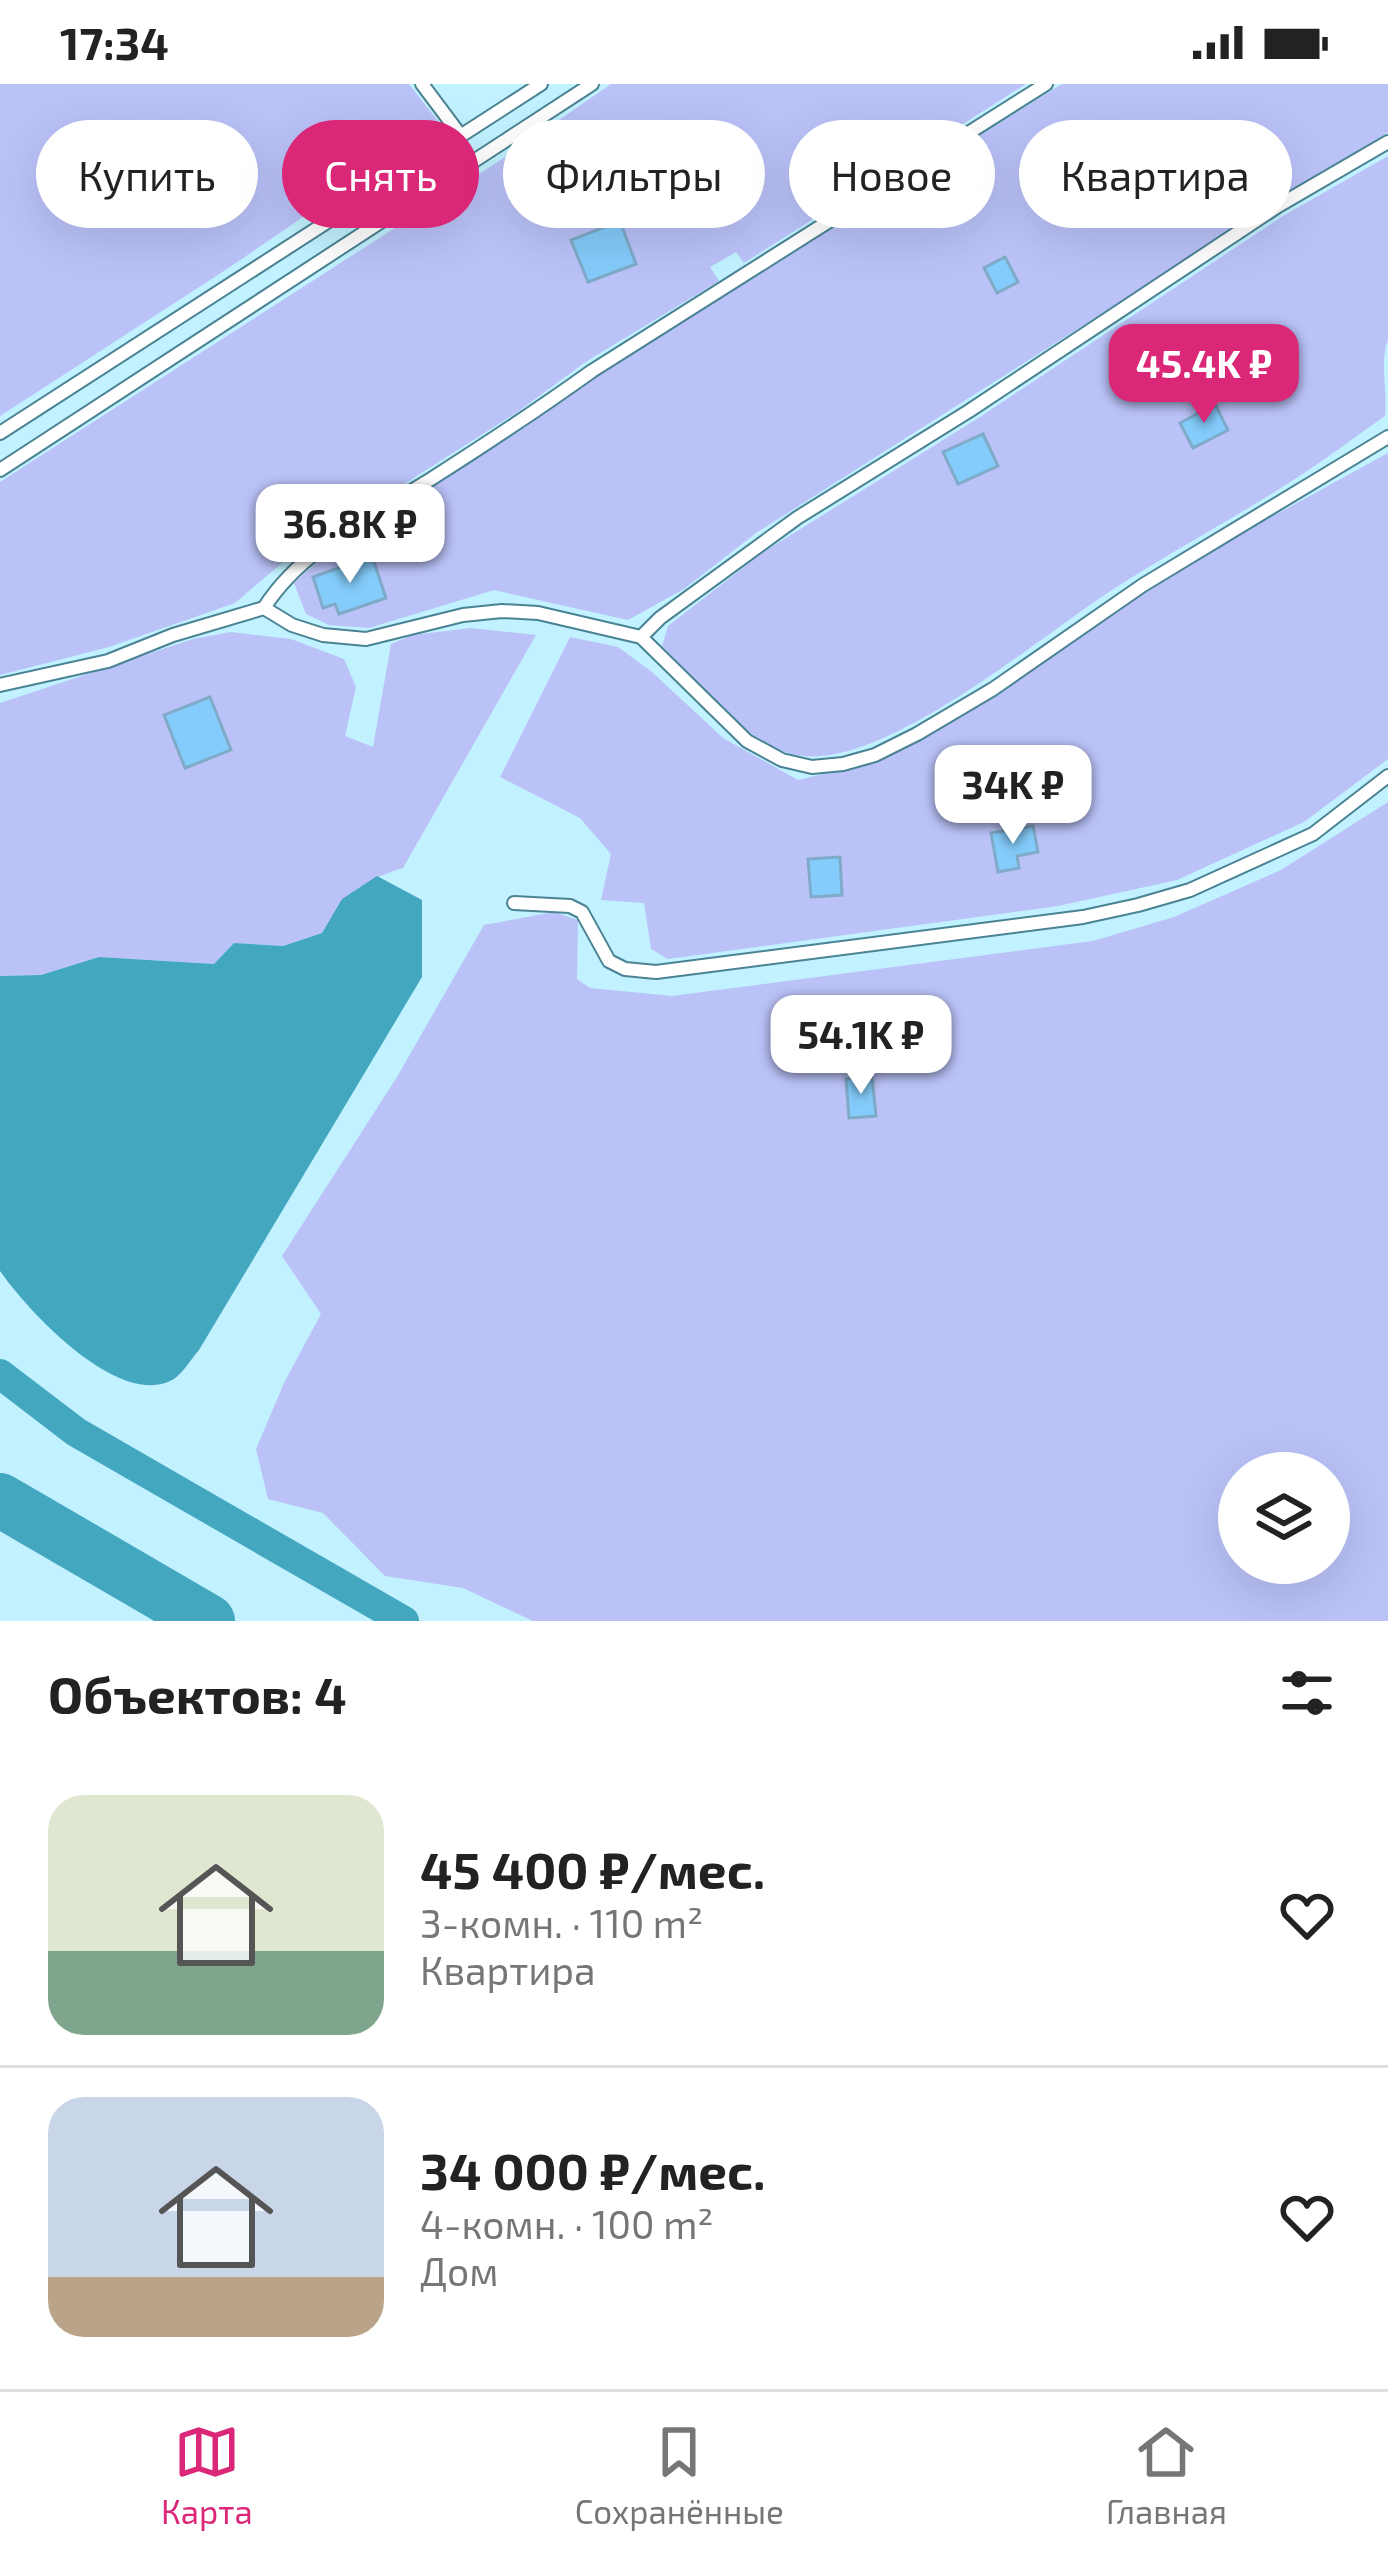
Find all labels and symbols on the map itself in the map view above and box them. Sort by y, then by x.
pin: 45.4K ₽ [1093,324,1315,426]
pin: 36.8K ₽ [239,484,461,586]
pin: 34K ₽ [929,745,1097,847]
pin: 54.1K ₽ [750,995,972,1097]

